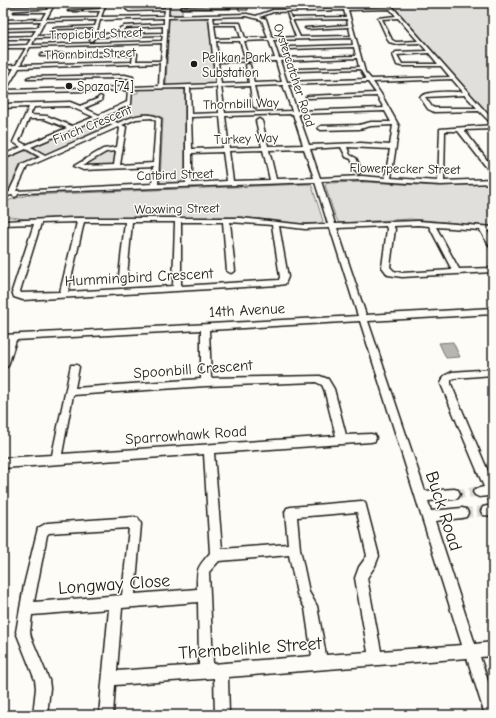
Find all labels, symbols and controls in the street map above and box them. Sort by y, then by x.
street label: Oystercatcher Road [271,22,318,129]
street label: Tropicbird Street [49,24,144,43]
street label: Thornbird Street [44,44,137,63]
place label: Pelikan Park Substation [202,50,271,80]
marker: Pelikan Park Substation [189,59,199,69]
place label: Spaza [74] [77,79,134,94]
marker: Spaza [74] [64,81,74,91]
street label: Thornbill Way [203,95,279,112]
street label: Finch Crescent [51,101,135,147]
street label: Turkey Way [214,130,279,147]
street label: Flowerpecker Street [350,160,462,177]
street label: Catbird Street [136,166,215,183]
street label: Waxwing Street [134,200,221,217]
street label: Hummingbird Crescent [64,264,214,290]
street label: 14th Avenue [208,299,286,321]
street label: Spoonbill Crescent [133,356,254,382]
street label: Sparrowhawk Road [125,422,247,448]
street label: Buck Road [421,469,466,554]
street label: Longway Close [57,570,171,599]
street label: Thembelihle Street [178,633,323,664]

